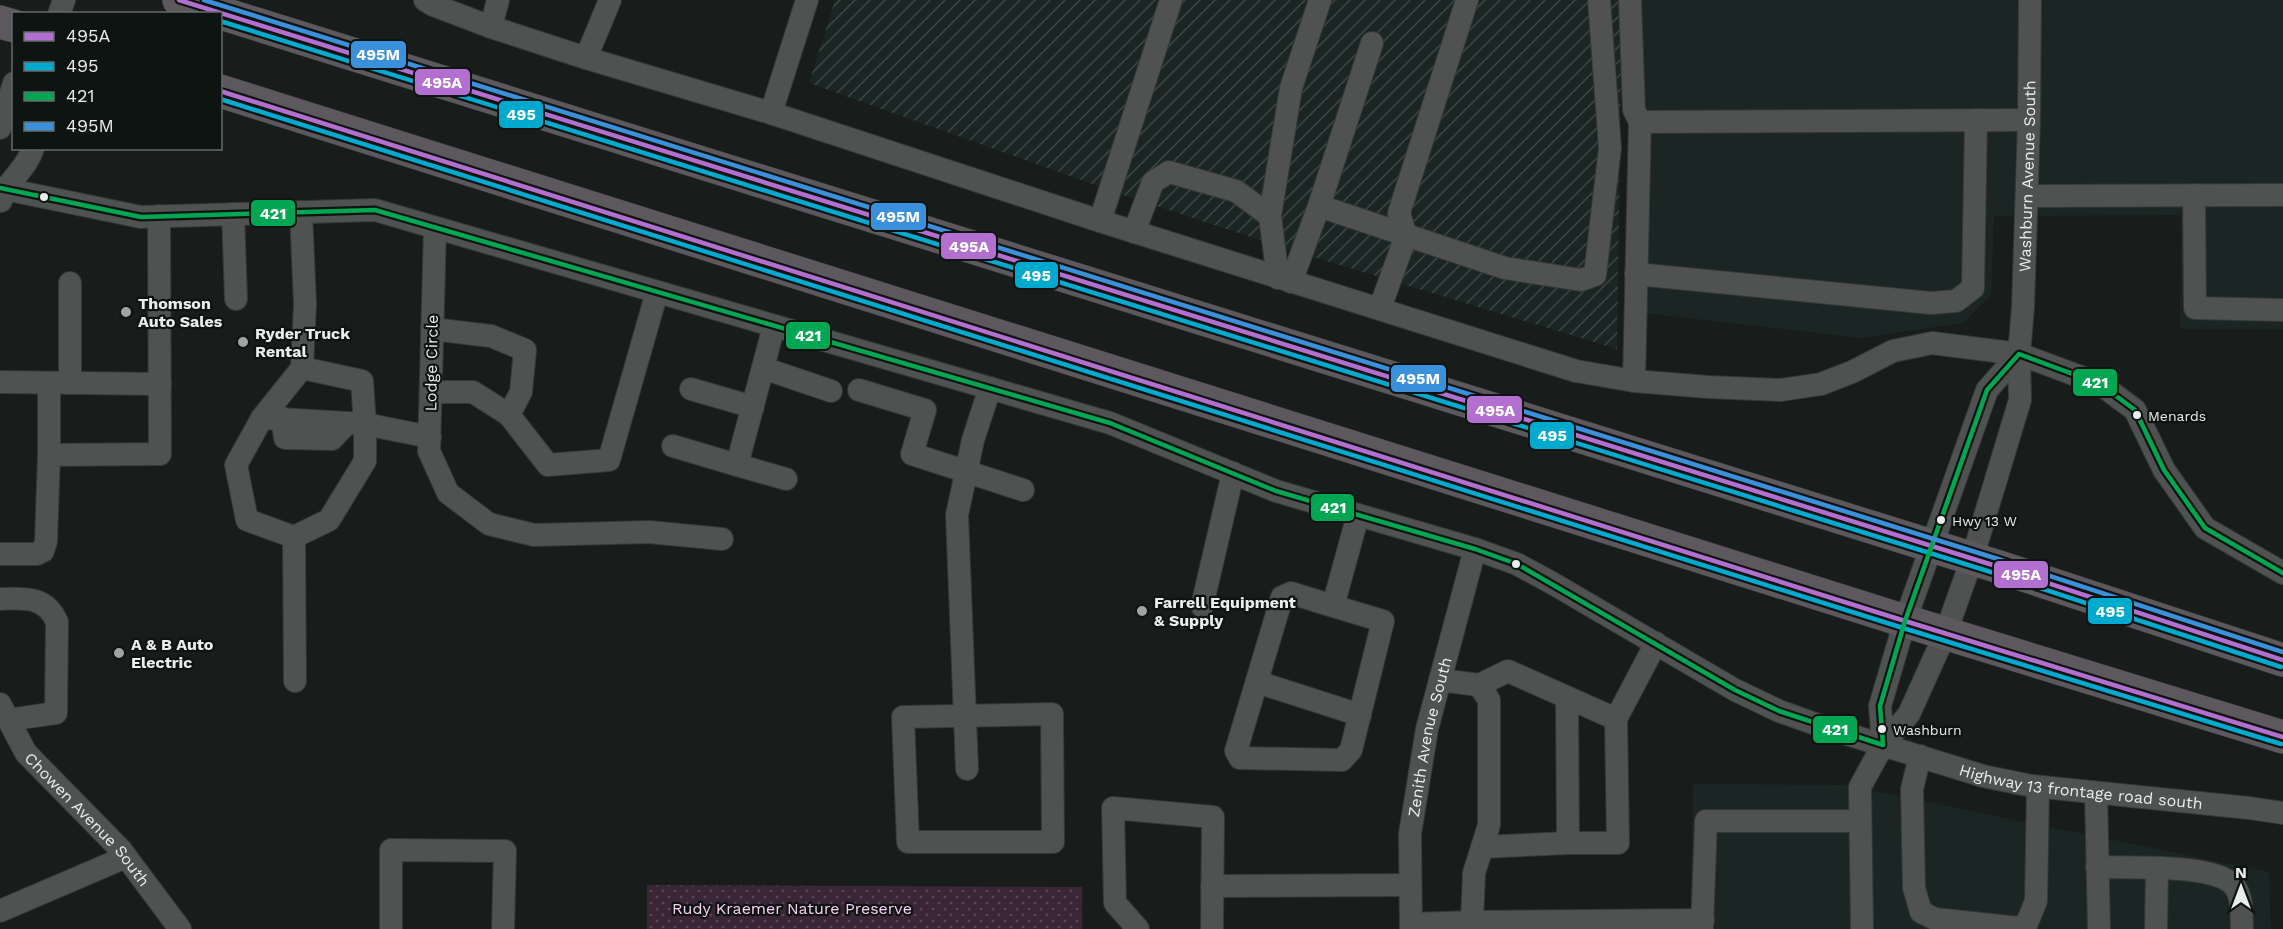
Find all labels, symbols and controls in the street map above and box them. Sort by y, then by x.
legend [12,12,222,150]
text: 495A [66,25,111,46]
line badge: 495M [350,40,407,69]
text: 495M [356,45,400,64]
text: 495 [66,55,99,76]
line badge: 495A [414,68,471,96]
text: 495A [422,73,462,92]
street label: Washburn Avenue South [2015,80,2039,272]
text: 421 [66,85,95,106]
line badge: 495 [498,100,544,129]
text: 495 [506,105,536,124]
text: 495M [66,115,114,136]
unlabelled marker [38,191,50,203]
line badge: 421 [250,199,296,227]
line badge: 495M [870,202,927,231]
text: 421 [260,204,286,223]
text: 495M [876,207,920,226]
line badge: 495A [940,232,997,260]
text: 495A [949,237,989,256]
line badge: 495 [1014,261,1059,289]
text: 495 [1021,266,1051,285]
place label: Thomson Auto Sales [138,294,223,331]
marker: Thomson Auto Sales [119,305,133,319]
street label: Lodge Circle [421,314,442,412]
line badge: 421 [785,321,831,350]
place label: Ryder Truck Rental [255,324,350,361]
text: 421 [795,326,821,345]
marker: Ryder Truck Rental [236,335,250,349]
line badge: 495M [1390,364,1447,393]
line badge: 421 [2072,368,2118,397]
text: 495M [1396,369,1440,388]
text: 421 [2082,373,2108,392]
line badge: 495A [1466,395,1523,424]
text: 495A [1475,401,1515,420]
place label: Menards [2148,408,2206,424]
marker: Menards [2131,409,2143,421]
line badge: 495 [1529,421,1575,450]
text: 495 [1537,426,1567,445]
line badge: 421 [1310,493,1355,522]
text: 421 [1320,498,1346,517]
place label: Hwy 13 W [1952,513,2017,529]
marker: Hwy 13 W [1935,514,1947,526]
unlabelled marker [1510,558,1522,570]
line badge: 495A [1993,560,2049,589]
text: 495A [2001,565,2041,584]
place label: Farrell Equipment & Supply [1154,593,1296,630]
line badge: 495 [2087,597,2133,625]
text: 495 [2095,602,2125,621]
marker: Farrell Equipment & Supply [1135,604,1149,618]
place label: A & B Auto Electric [131,635,214,672]
marker: A & B Auto Electric [112,646,126,660]
street label: Zenith Avenue South [1404,655,1456,818]
line badge: 421 [1812,715,1858,744]
text: 421 [1822,720,1848,739]
place label: Washburn [1893,722,1962,738]
marker: Washburn [1876,723,1888,735]
street label: Chowen Avenue South [21,749,154,890]
street label: Highway 13 frontage road south [1957,760,2204,813]
north arrow [2211,857,2271,917]
text: N [2235,863,2247,882]
park label: Rudy Kraemer Nature Preserve [672,899,912,918]

